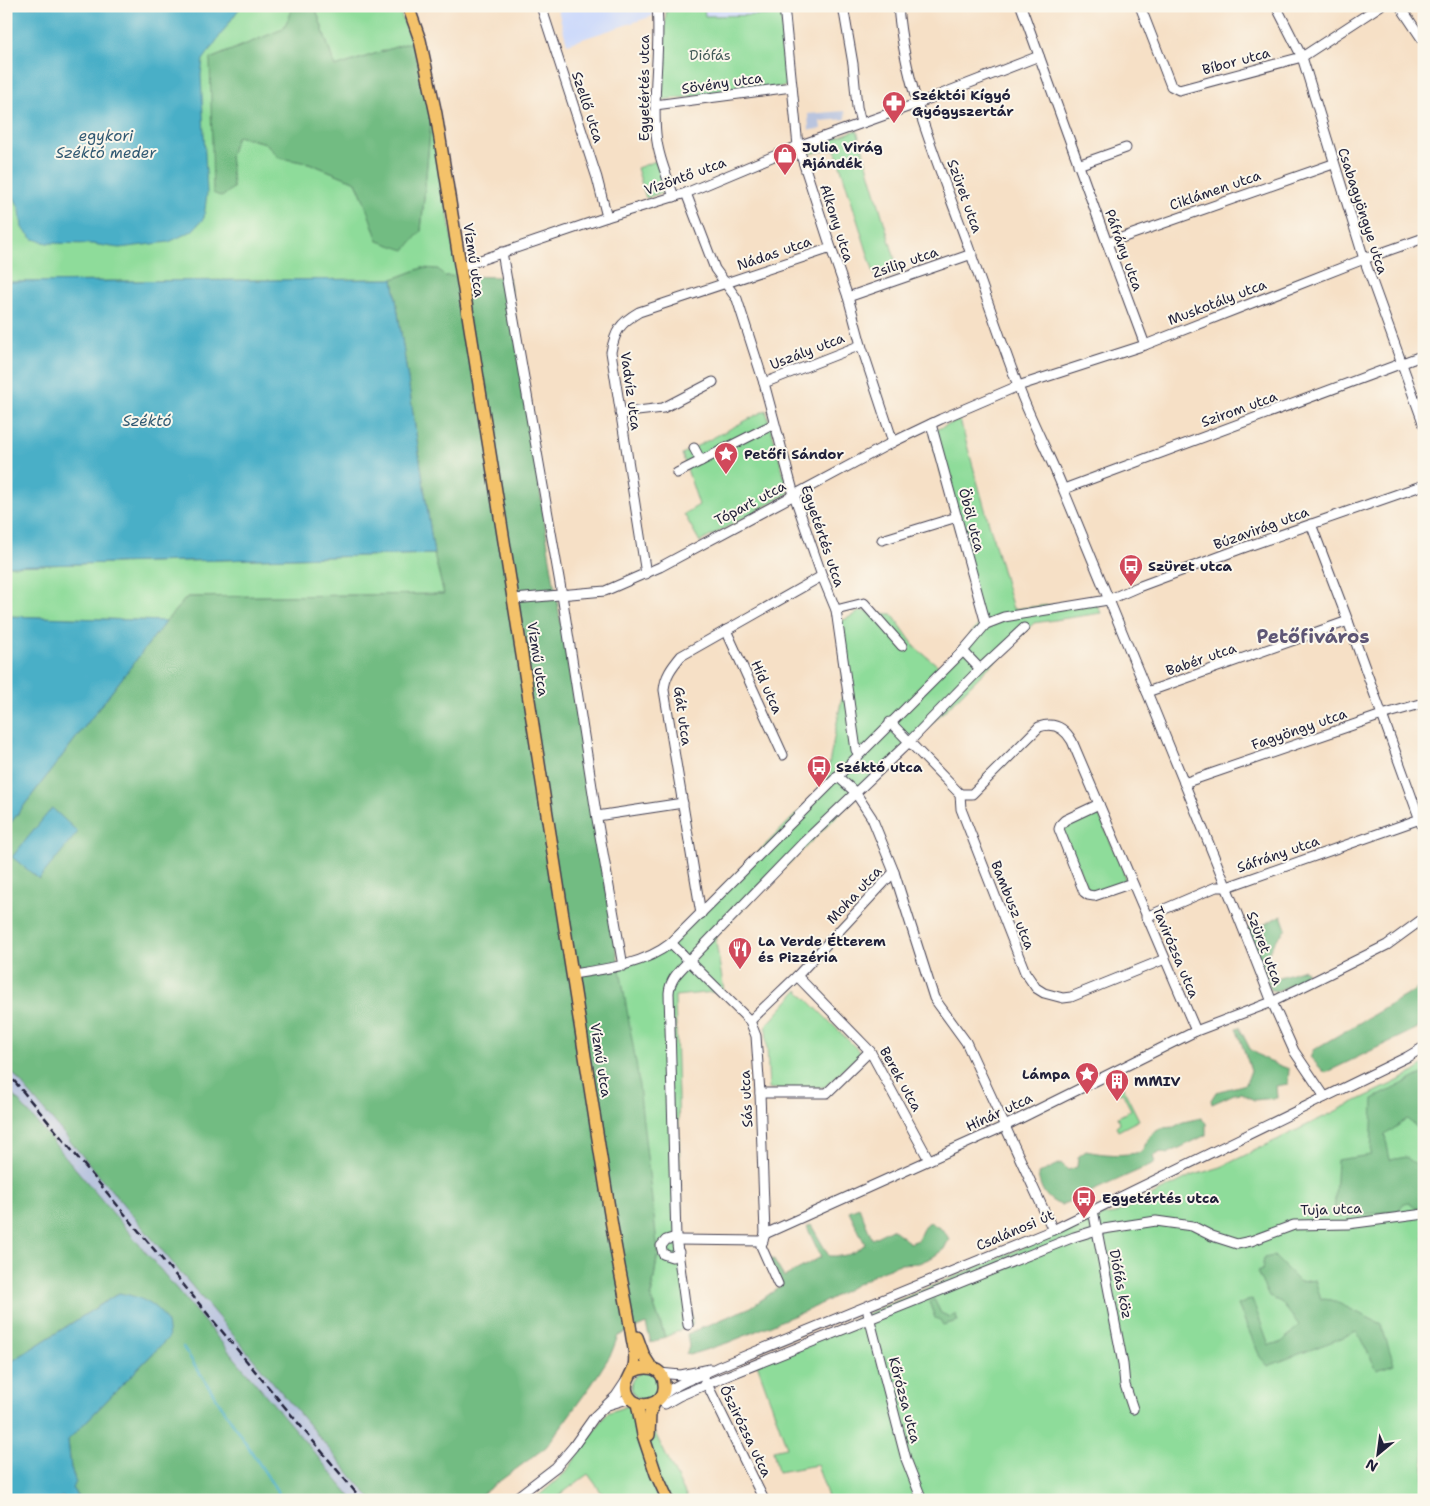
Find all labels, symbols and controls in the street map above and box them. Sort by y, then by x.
street label: Egyetértés utca [635,35,653,141]
street label: Bíbor utca [1200,43,1272,79]
park label: Diófás [689,46,731,64]
street label: Sövény utca [680,68,764,98]
street label: Szellő utca [568,69,608,145]
place label: Széktói Kígyó Gyógyszertár [912,86,1014,120]
pharmacy icon: Széktói Kígyó Gyógyszertár [881,90,907,124]
water label: egykori Széktó meder [56,126,157,163]
place label: Julia Virág Ajándék [802,138,883,172]
shop icon: Julia Virág Ajándék [772,142,798,176]
street label: Csabagyöngye utca [1334,145,1392,277]
street label: Vízöntő utca [642,153,729,199]
street label: Szüret utca [943,157,987,236]
street label: Ciklámen utca [1167,166,1263,214]
street label: Alkony utca [816,182,858,264]
street label: Páfrány utca [1101,207,1147,294]
street label: Vízmű utca [459,222,489,299]
street label: Nádas utca [734,232,814,274]
street label: Zsilip utca [870,242,941,282]
street label: Muskotály utca [1165,275,1269,329]
street label: Uszály utca [767,328,847,373]
street label: Vadvíz utca [617,351,645,432]
street label: Szirom utca [1198,387,1280,431]
water label: Széktó [122,411,172,431]
place icon: Petőfi Sándor [713,441,739,475]
place label: Petőfi Sándor [744,445,844,463]
street label: Tópart utca [711,477,789,529]
street label: Egyetértés utca [797,483,849,589]
street label: Öböl utca [955,486,989,554]
street label: Búzavirág utca [1211,502,1311,554]
bus stop icon: Szüret utca [1118,553,1144,587]
place label: Szüret utca [1148,557,1233,575]
street label: Vízmű utca [523,621,553,698]
district label: Petőfiváros [1256,624,1370,649]
street label: Babér utca [1163,638,1239,679]
street label: Híd utca [747,657,787,717]
street label: Gát utca [670,685,696,747]
street label: Fagyöngy utca [1249,704,1349,754]
bus stop icon: Széktó utca [806,754,832,788]
place label: Széktó utca [836,758,923,776]
street label: Sáfrány utca [1234,831,1322,877]
street label: Bambusz utca [987,858,1039,952]
street label: Moha utca [823,862,886,928]
street label: Tavirózsa utca [1149,903,1204,1001]
street label: Szüret utca [1243,909,1287,988]
place label: La Verde Étterem és Pizzéria [758,932,886,966]
restaurant icon: La Verde Étterem és Pizzéria [727,936,753,970]
street label: Vízmű utca [586,1022,616,1099]
street label: Berek utca [876,1043,926,1115]
place icon: Lámpa [1074,1061,1100,1095]
place label: Lámpa [1022,1065,1070,1083]
building icon: MMIV [1104,1068,1130,1102]
street label: Sás utca [735,1070,756,1128]
place label: MMIV [1134,1072,1181,1090]
street label: Hínár utca [963,1089,1035,1135]
bus stop icon: Egyetértés utca [1071,1185,1097,1219]
place label: Egyetértés utca [1102,1189,1219,1207]
street label: Tuja utca [1300,1199,1362,1219]
street label: Csalánosi út [973,1206,1057,1254]
street label: Diófás köz [1105,1248,1137,1320]
street label: Kőrózsa utca [885,1355,925,1445]
street label: Őszirózsa utca [716,1382,776,1480]
north arrow [1352,1428,1402,1478]
text: N [1362,1455,1381,1476]

